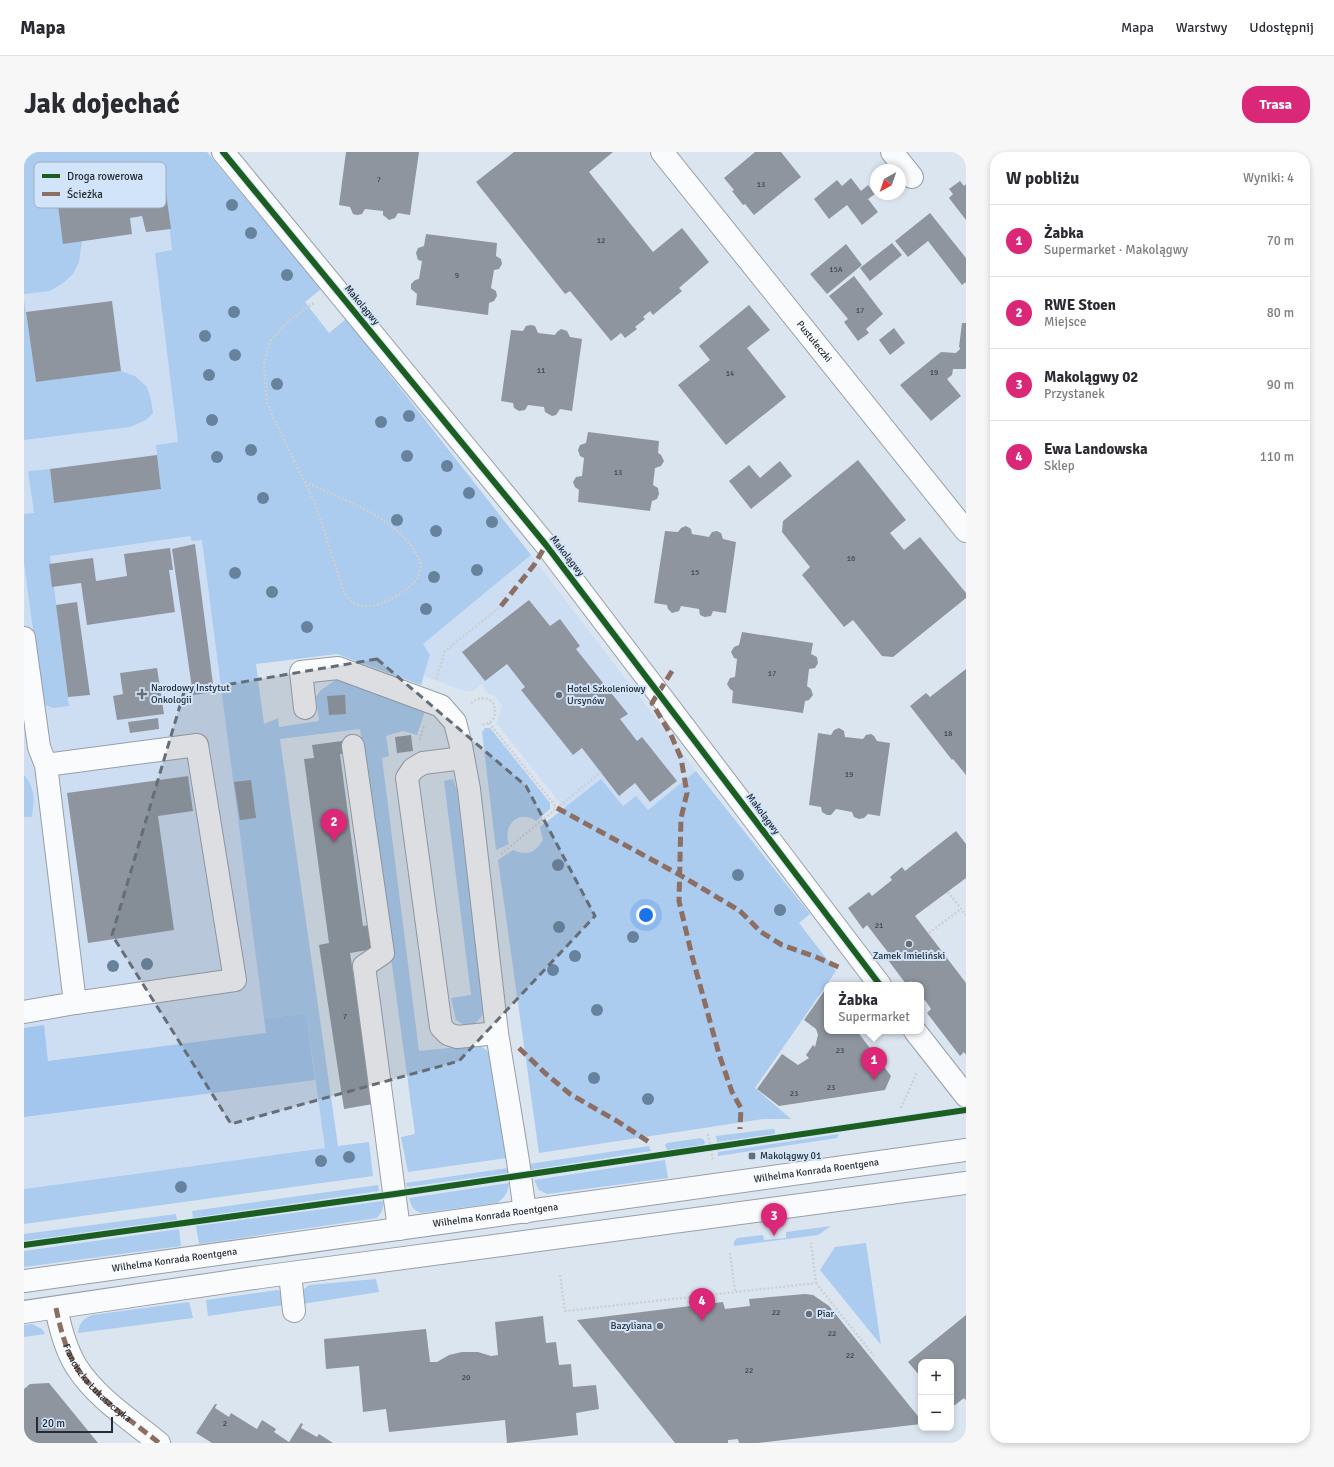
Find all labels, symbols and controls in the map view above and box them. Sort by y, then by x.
text: Mapa [20,16,66,40]
text: Mapa [1121,19,1154,36]
text: Warstwy [1176,19,1227,36]
text: Udostępnij [1249,19,1314,36]
button: Trasa [1242,86,1310,123]
text: Jak dojechać [24,87,180,121]
legend [34,162,166,208]
north arrow [870,164,906,200]
text: W pobliżu [1006,168,1079,189]
text: Droga rowerowa [67,170,144,183]
text: Wyniki: 4 [1243,170,1294,186]
house number: 7 [377,174,381,184]
house number: 13 [757,179,765,189]
text: Ścieżka [67,187,103,201]
text: Żabka [1044,224,1084,242]
text: 1 [1015,233,1023,249]
text: 70 m [1267,233,1294,249]
house number: 12 [597,235,605,245]
text: Supermarket · Makolągwy [1044,242,1188,258]
house number: 15A [829,264,843,274]
house number: 9 [455,270,459,280]
street label: Makolągwy [342,283,382,328]
text: RWE Stoen [1044,296,1116,314]
house number: 17 [856,305,864,315]
text: 2 [1015,305,1023,321]
text: 80 m [1267,305,1294,321]
text: Miejsce [1044,314,1086,330]
street label: Pustułeczki [794,318,834,365]
house number: 11 [537,365,545,375]
house number: 19 [930,367,938,377]
house number: 14 [726,368,735,378]
text: Makolągwy 02 [1044,368,1138,386]
text: 3 [1015,377,1023,393]
text: 90 m [1267,377,1294,393]
text: Przystanek [1044,386,1105,402]
text: Ewa Landowska [1044,440,1148,458]
text: 4 [1015,449,1023,465]
text: 110 m [1260,449,1294,465]
text: Sklep [1044,458,1075,474]
house number: 13 [614,467,622,477]
street label: Makolągwy [547,533,587,579]
house number: 16 [847,553,855,563]
house number: 15 [691,567,699,577]
house number: 17 [768,668,776,678]
place label: Narodowy Instytut Onkologii [151,682,230,706]
place label: Hotel Szkoleniowy Ursynów [567,683,646,707]
marker: Narodowy Instytut Onkologii [136,688,148,700]
marker: Hotel Szkoleniowy Ursynów [554,690,564,700]
house number: 18 [944,728,952,738]
house number: 19 [845,769,853,779]
street label: Makolągwy [744,791,783,837]
pin: 2 [321,809,347,842]
your location [636,905,656,925]
house number: 21 [875,920,883,930]
marker: Zamek Imieliński [904,939,914,949]
place label: Zamek Imieliński [873,950,945,962]
popup [824,982,924,1034]
text: Żabka [838,991,878,1009]
text: Supermarket [838,1009,910,1025]
house number: 7 [343,1011,347,1021]
house number: 23 [836,1045,844,1055]
pin: 1 [861,1047,887,1080]
house number: 23 [827,1082,835,1092]
house number: 23 [790,1088,798,1098]
place label: Makolągwy 01 [760,1150,821,1162]
marker: Makolągwy 01 [747,1151,757,1161]
street label: Wilhelma Konrada Roentgena [753,1156,880,1185]
street label: Wilhelma Konrada Roentgena [432,1201,559,1230]
pin: 3 [761,1203,787,1236]
street label: Wilhelma Konrada Roentgena [111,1245,238,1275]
pin: 4 [689,1288,715,1321]
house number: 22 [772,1307,780,1317]
place label: Piar [817,1308,834,1320]
marker: Piar [804,1309,814,1319]
place label: Bazyliana [611,1320,652,1332]
marker: Bazyliana [655,1321,665,1331]
house number: 22 [828,1328,836,1338]
street label: Franciszka Łukaszczyka [60,1342,134,1425]
house number: 22 [846,1350,854,1360]
map controls [918,1359,954,1431]
button: + [918,1359,954,1395]
house number: 22 [745,1365,753,1375]
house number: 20 [462,1372,470,1382]
button: − [918,1395,954,1431]
scale bar [36,1415,113,1434]
text: 20 m [42,1417,65,1430]
house number: 2 [223,1418,227,1428]

